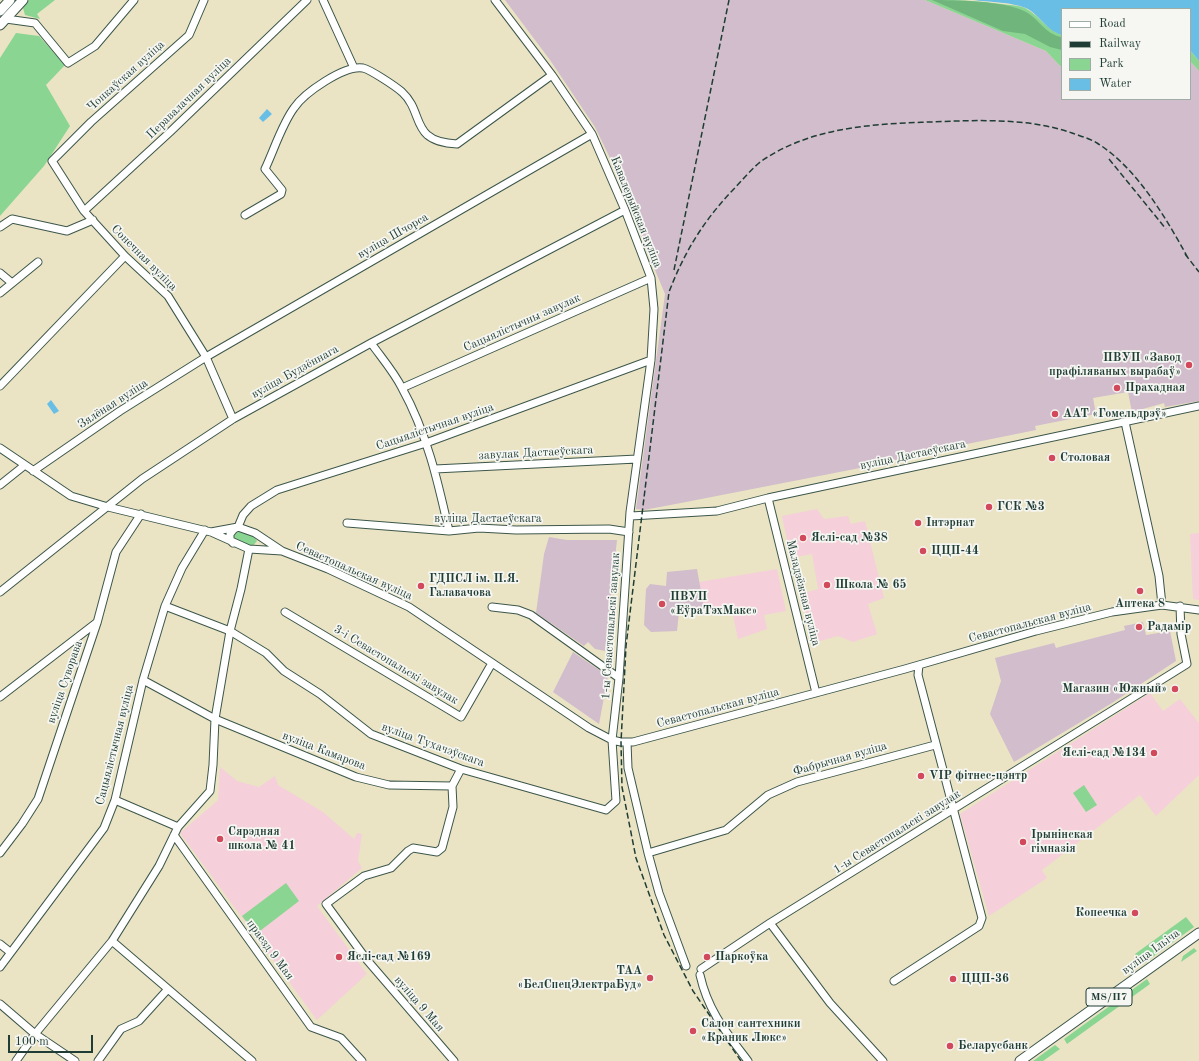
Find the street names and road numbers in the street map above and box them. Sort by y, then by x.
street label: Чонкаўская вуліца [84,38,168,114]
street label: Перавалачная вуліца [144,54,234,142]
street label: Кавалерыйская вуліца [607,154,665,270]
street label: вуліца Шчорса [355,210,431,262]
street label: Сонечная вуліца [108,222,180,294]
street label: Сацыялістычны завулак [461,291,583,355]
street label: вуліца Будзённага [249,342,341,402]
street label: Зялёная вуліца [75,376,151,432]
street label: Сацыялістычная вуліца [374,400,496,454]
street label: вуліца Дастаеўскага [859,437,967,473]
street label: завулак Дастаеўскага [478,443,594,463]
street label: вуліца Дастаеўскага [434,512,542,526]
street label: Севастопальская вуліца [293,539,415,603]
street label: Маладзёжная вуліца [783,539,823,647]
street label: 1-ы Севастопальскі завулак [599,552,623,700]
street label: Севастопальская вуліца [967,600,1093,646]
street label: 3-і Севастопальскі завулак [331,622,461,708]
street label: вуліца Суворава [44,639,86,725]
street label: Сацыялістычная вуліца [93,683,137,807]
street label: Севастопальская вуліца [655,685,781,731]
street label: вуліца Тухачэўскага [380,720,486,770]
street label: вуліца Камарова [280,729,368,773]
street label: Фабрычная вуліца [791,739,889,779]
street label: 1-ы Севастопальскі завулак [831,787,963,877]
street label: праезд 9 Мая [243,917,297,983]
street label: вуліца Ільіча [1119,926,1183,978]
street label: вуліца 9 Мая [391,973,447,1035]
road number: М8/П7 [1086,988,1132,1006]

